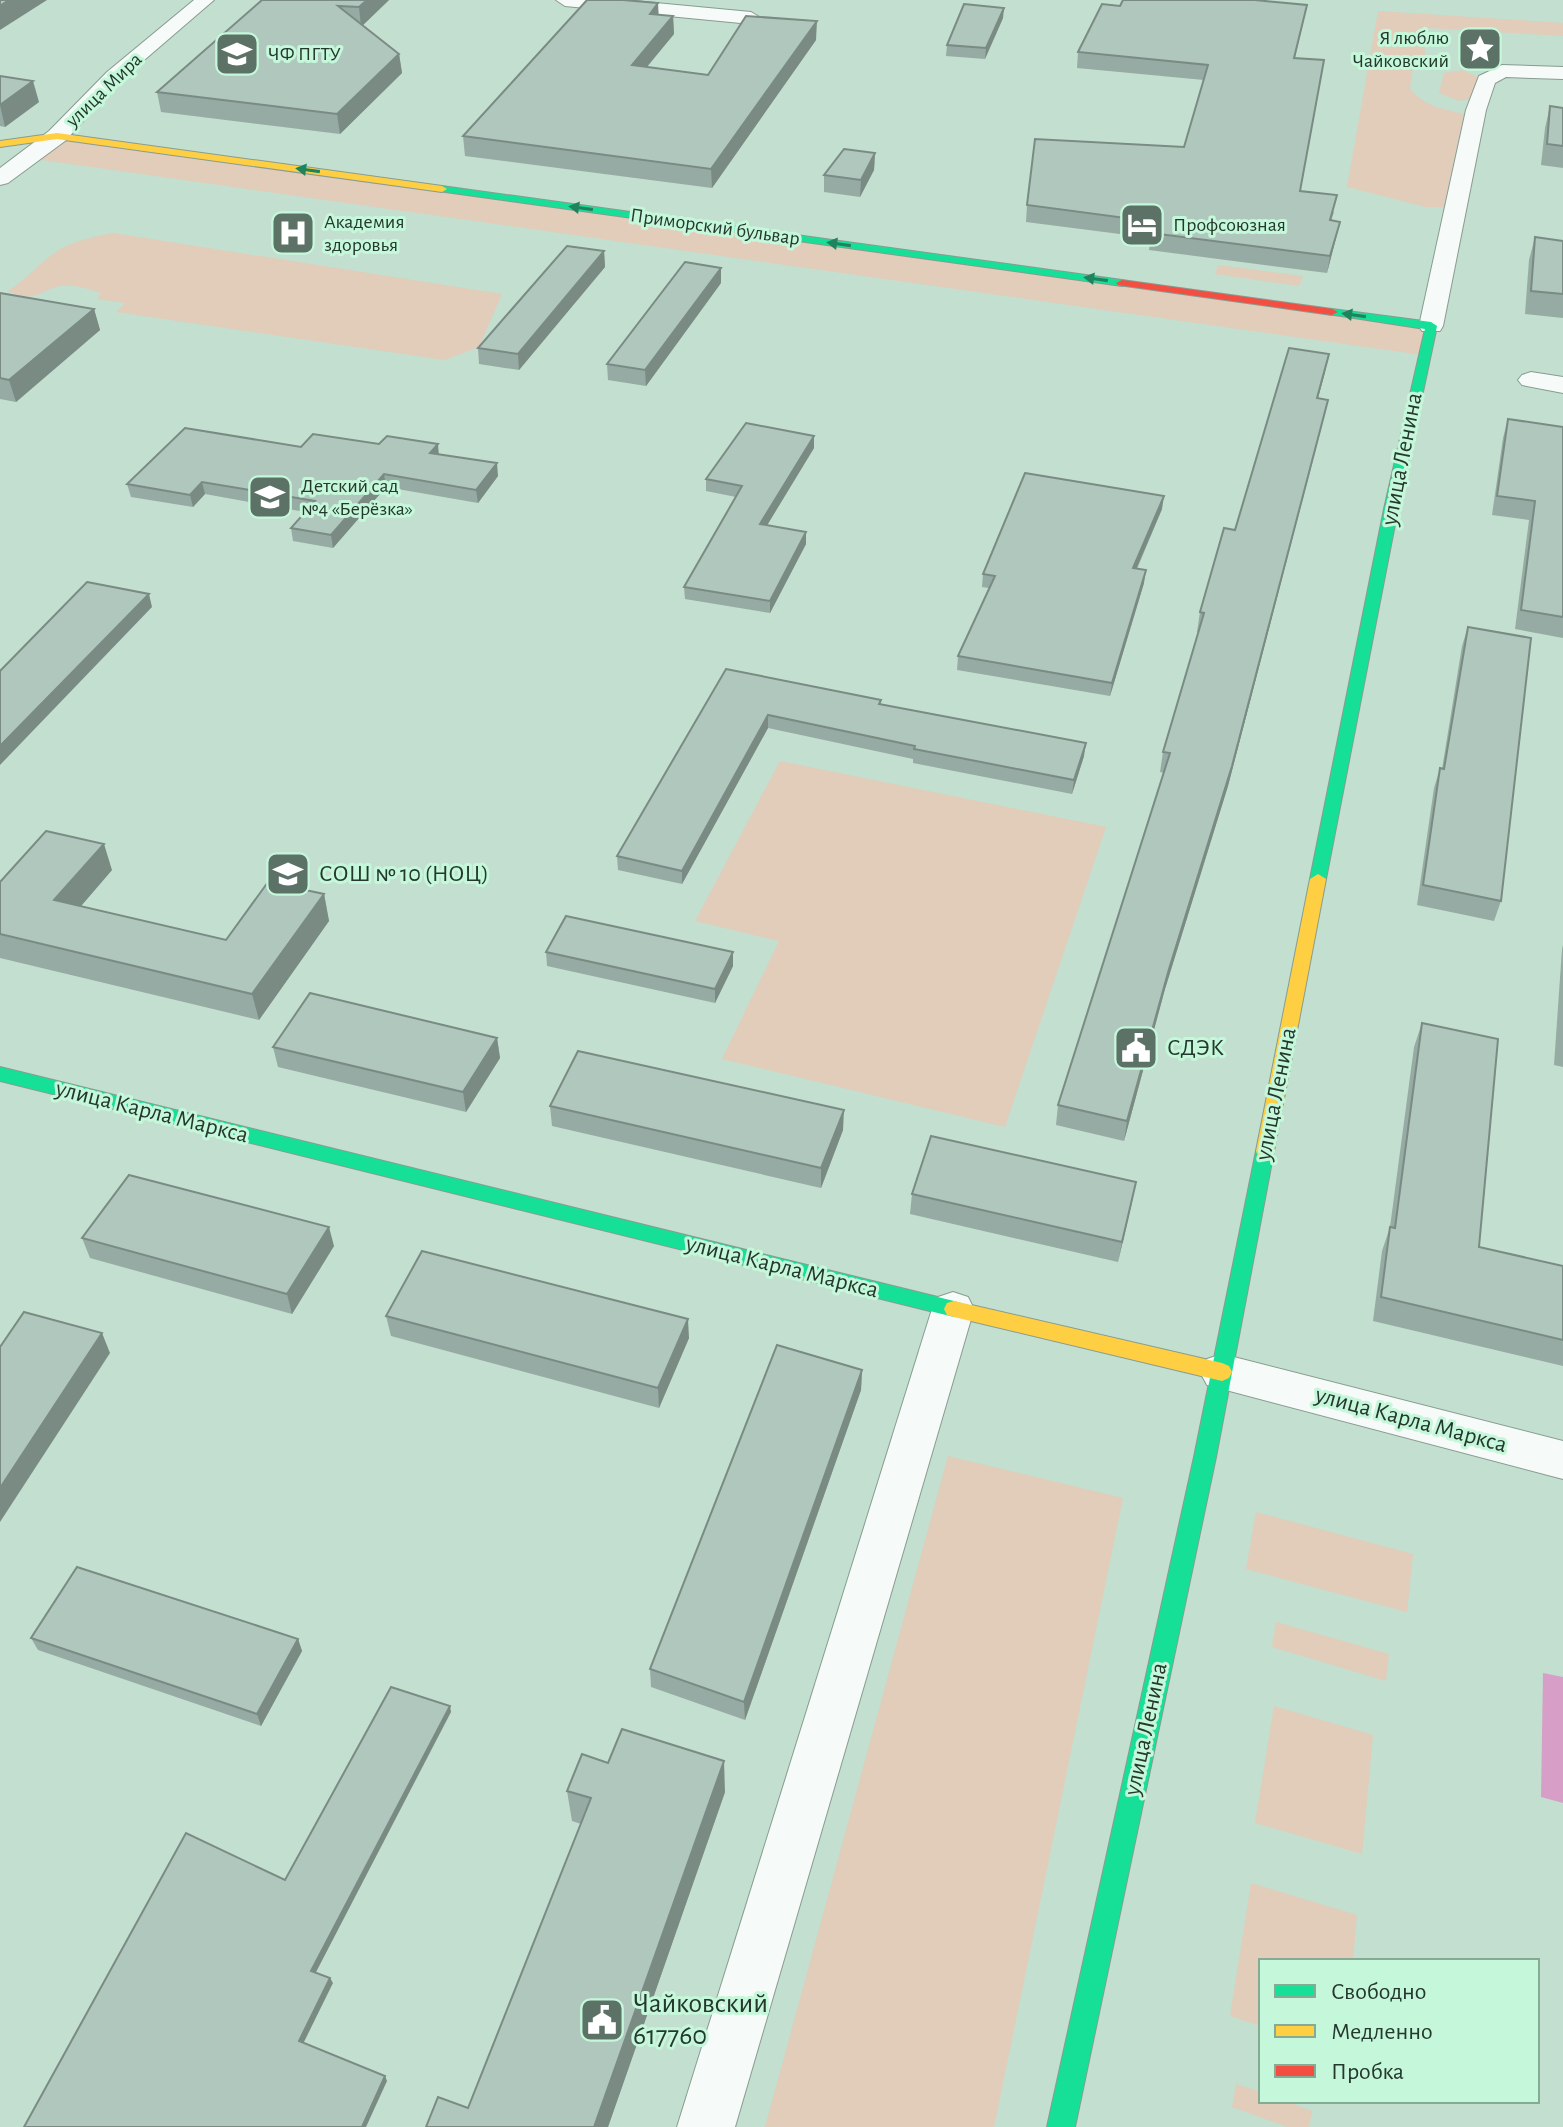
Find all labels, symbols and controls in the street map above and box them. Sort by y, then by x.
place icon: Я люблю Чайковский [1456,25,1504,73]
place label: Я люблю Чайковский [1353,28,1449,71]
school or university icon: ЧФ ПГТУ [213,30,261,78]
place label: ЧФ ПГТУ [268,44,341,64]
street label: улица Мира [61,49,146,132]
one-way arrow [295,164,320,177]
one-way arrow [568,201,593,214]
hotel icon: Профсоюзная [1118,201,1166,249]
street label: Приморский бульвар [629,205,801,249]
hospital icon: Академия здоровья [269,209,317,257]
place label: Академия здоровья [324,212,405,255]
place label: Профсоюзная [1173,215,1286,235]
one-way arrow [826,237,851,250]
one-way arrow [1083,272,1108,285]
one-way arrow [1341,308,1366,321]
street label: улица Ленина [1377,391,1427,528]
school or university icon: Детский сад №4 «Берёзка» [246,473,294,521]
place label: Детский сад №4 «Берёзка» [301,476,413,519]
school or university icon: СОШ № 10 (НОЦ) [264,850,312,898]
place label: СОШ № 10 (НОЦ) [319,862,489,886]
public building icon: СДЭК [1112,1024,1160,1072]
street label: улица Ленина [1251,1026,1301,1163]
place label: СДЭК [1167,1036,1224,1060]
street label: улица Карла Маркса [52,1076,251,1148]
street label: улица Карла Маркса [682,1231,881,1303]
street label: улица Карла Маркса [1312,1383,1509,1457]
street label: улица Ленина [1120,1661,1172,1798]
legend [1259,1959,1539,2103]
text: Свободно [1331,1980,1426,2004]
place label: Чайковский 617760 [633,1990,768,2050]
public building icon: Чайковский 617760 [578,1996,626,2044]
text: Медленно [1331,2020,1433,2044]
text: Пробка [1331,2060,1404,2084]

